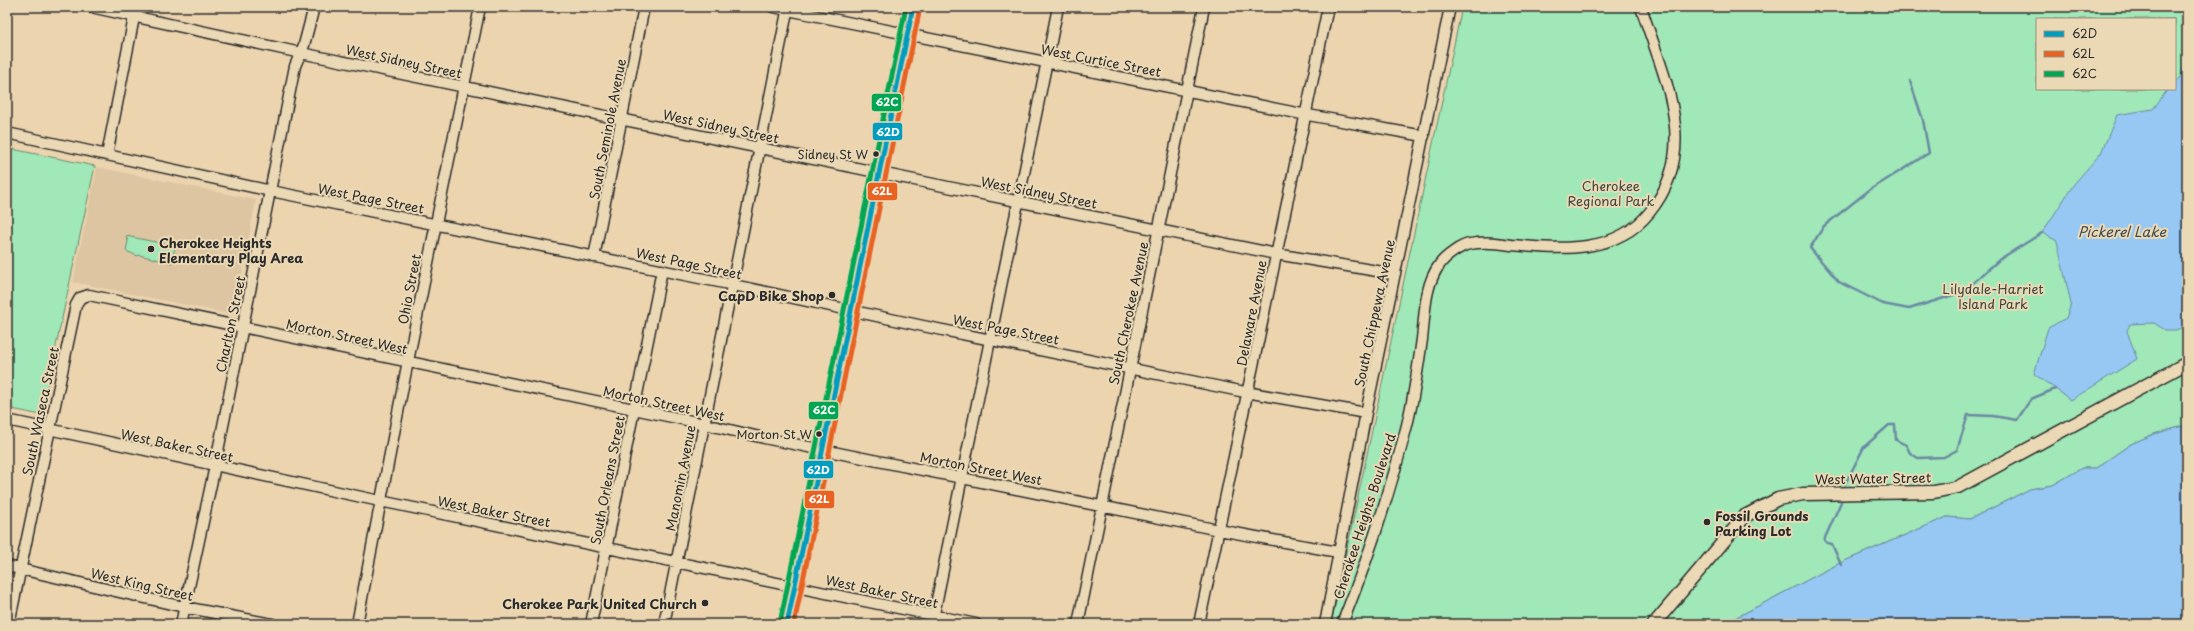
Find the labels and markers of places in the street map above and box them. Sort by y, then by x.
place label: Sidney St W [797,145,869,163]
marker: Sidney St W [871,149,881,159]
place label: Cherokee Heights Elementary Play Area [159,233,303,267]
marker: Cherokee Heights Elementary Play Area [146,244,156,254]
place label: CapD Bike Shop [718,286,824,305]
marker: CapD Bike Shop [827,290,837,300]
place label: Morton St W [737,425,813,443]
marker: Morton St W [814,429,824,439]
place label: Fossil Grounds Parking Lot [1715,506,1808,540]
marker: Fossil Grounds Parking Lot [1702,517,1712,527]
place label: Cherokee Park United Church [502,594,697,613]
marker: Cherokee Park United Church [700,598,710,608]

